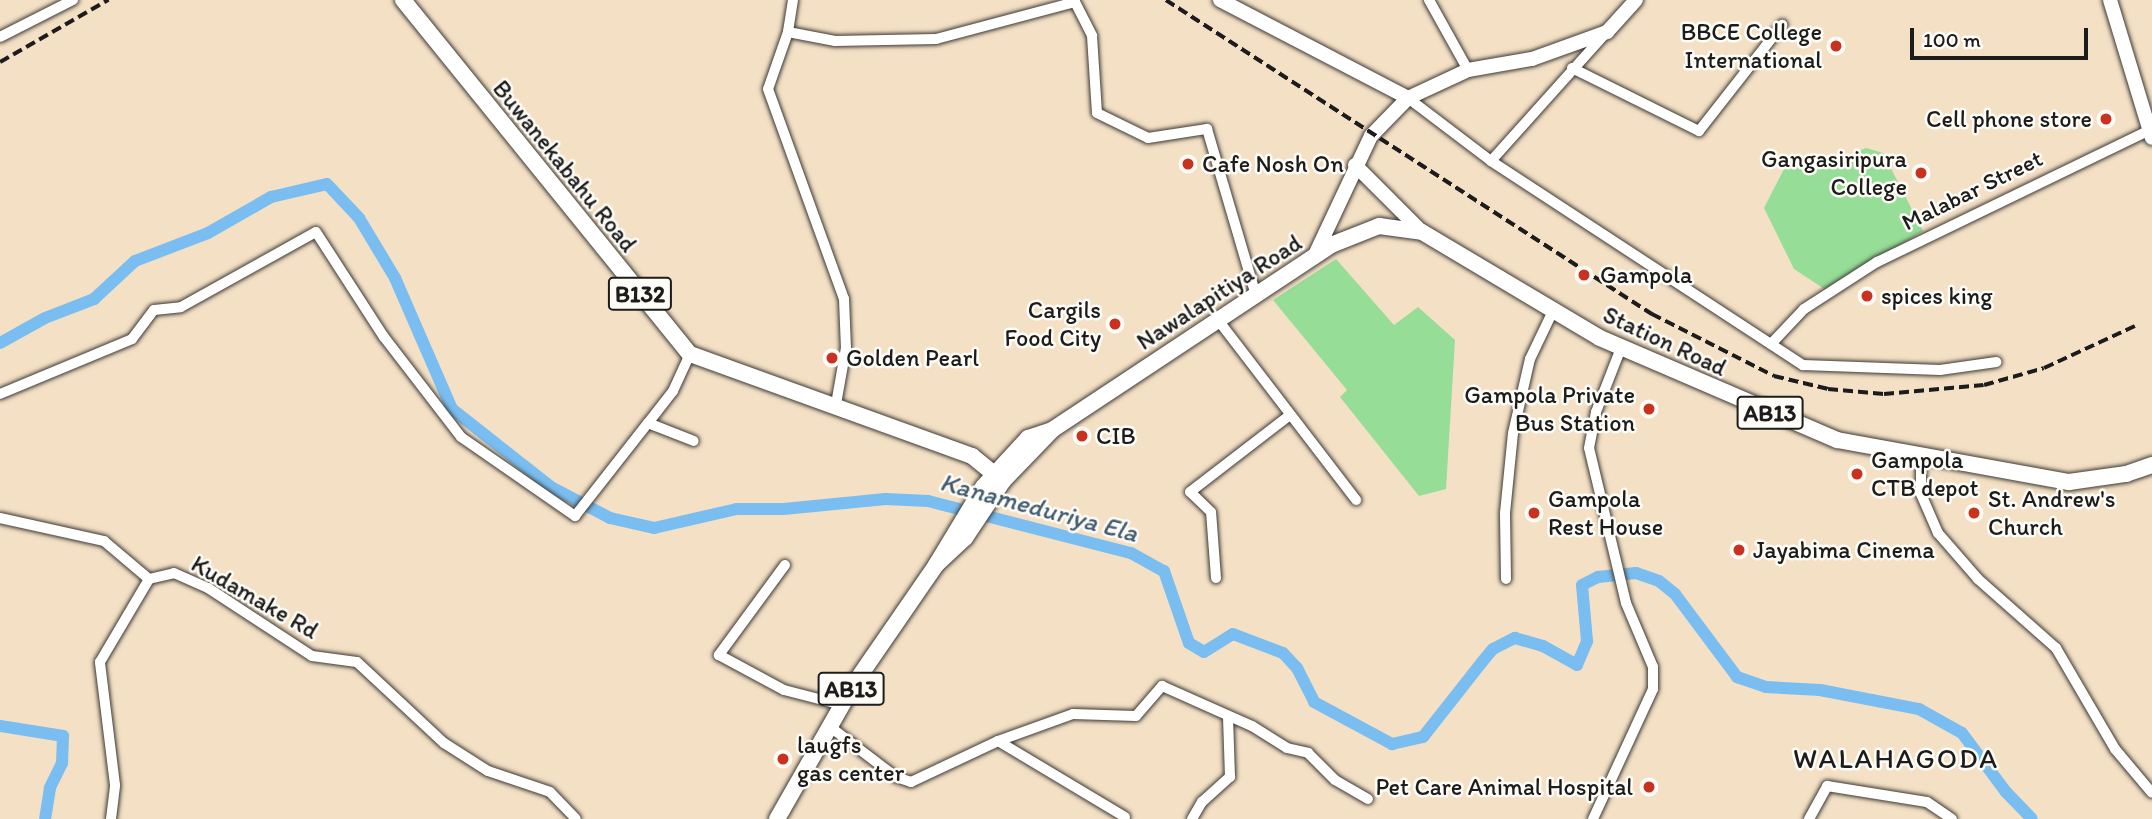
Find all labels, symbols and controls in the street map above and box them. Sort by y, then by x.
scale bar [1914,14,2092,58]
place label: BBCE College International [1681,18,1822,74]
text: 100 m [1923,27,1981,52]
marker: BBCE College International [1828,38,1844,54]
street label: Buwanekabahu Road [487,74,643,258]
place label: Cell phone store [1926,105,2092,133]
marker: Cell phone store [2098,111,2114,127]
street label: Malabar Street [1897,143,2047,237]
place label: Gangasiripura College [1761,145,1907,201]
place label: Cafe Nosh On [1202,150,1343,178]
marker: Cafe Nosh On [1180,156,1196,172]
marker: Gangasiripura College [1913,165,1929,181]
street label: Nawalapitiya Road [1131,228,1307,356]
place label: Gampola [1600,261,1693,289]
marker: Gampola [1574,265,1594,285]
road number: B132 [607,274,673,314]
place label: spices king [1881,282,1992,310]
marker: spices king [1859,288,1875,304]
place label: Cargils Food City [1004,296,1101,352]
street label: Station Road [1599,300,1731,382]
marker: Cargils Food City [1107,316,1123,332]
place label: Golden Pearl [846,344,977,372]
marker: Golden Pearl [824,350,840,366]
place label: Gampola Private Bus Station [1464,381,1635,437]
road number: AB13 [1735,394,1805,432]
marker: Gampola Private Bus Station [1641,401,1657,417]
place label: CIB [1096,422,1136,450]
marker: CIB [1074,428,1090,444]
place label: Gampola CTB depot [1871,446,1979,502]
marker: Gampola CTB depot [1849,466,1865,482]
water label: Kanameduriya Ela [937,467,1141,549]
place label: Gampola Rest House [1548,485,1663,541]
place label: St. Andrew's Church [1988,485,2116,541]
marker: Gampola Rest House [1526,505,1542,521]
marker: St. Andrew's Church [1966,505,1982,521]
place label: Jayabima Cinema [1753,536,1935,564]
marker: Jayabima Cinema [1731,542,1747,558]
street label: Kudamake Rd [186,549,324,645]
road number: AB13 [816,670,886,708]
place label: laugfs gas center [797,731,903,787]
district label: WALAHAGODA [1794,741,1998,775]
marker: laugfs gas center [775,751,791,767]
place label: Pet Care Animal Hospital [1376,773,1633,801]
marker: Pet Care Animal Hospital [1639,777,1659,797]

